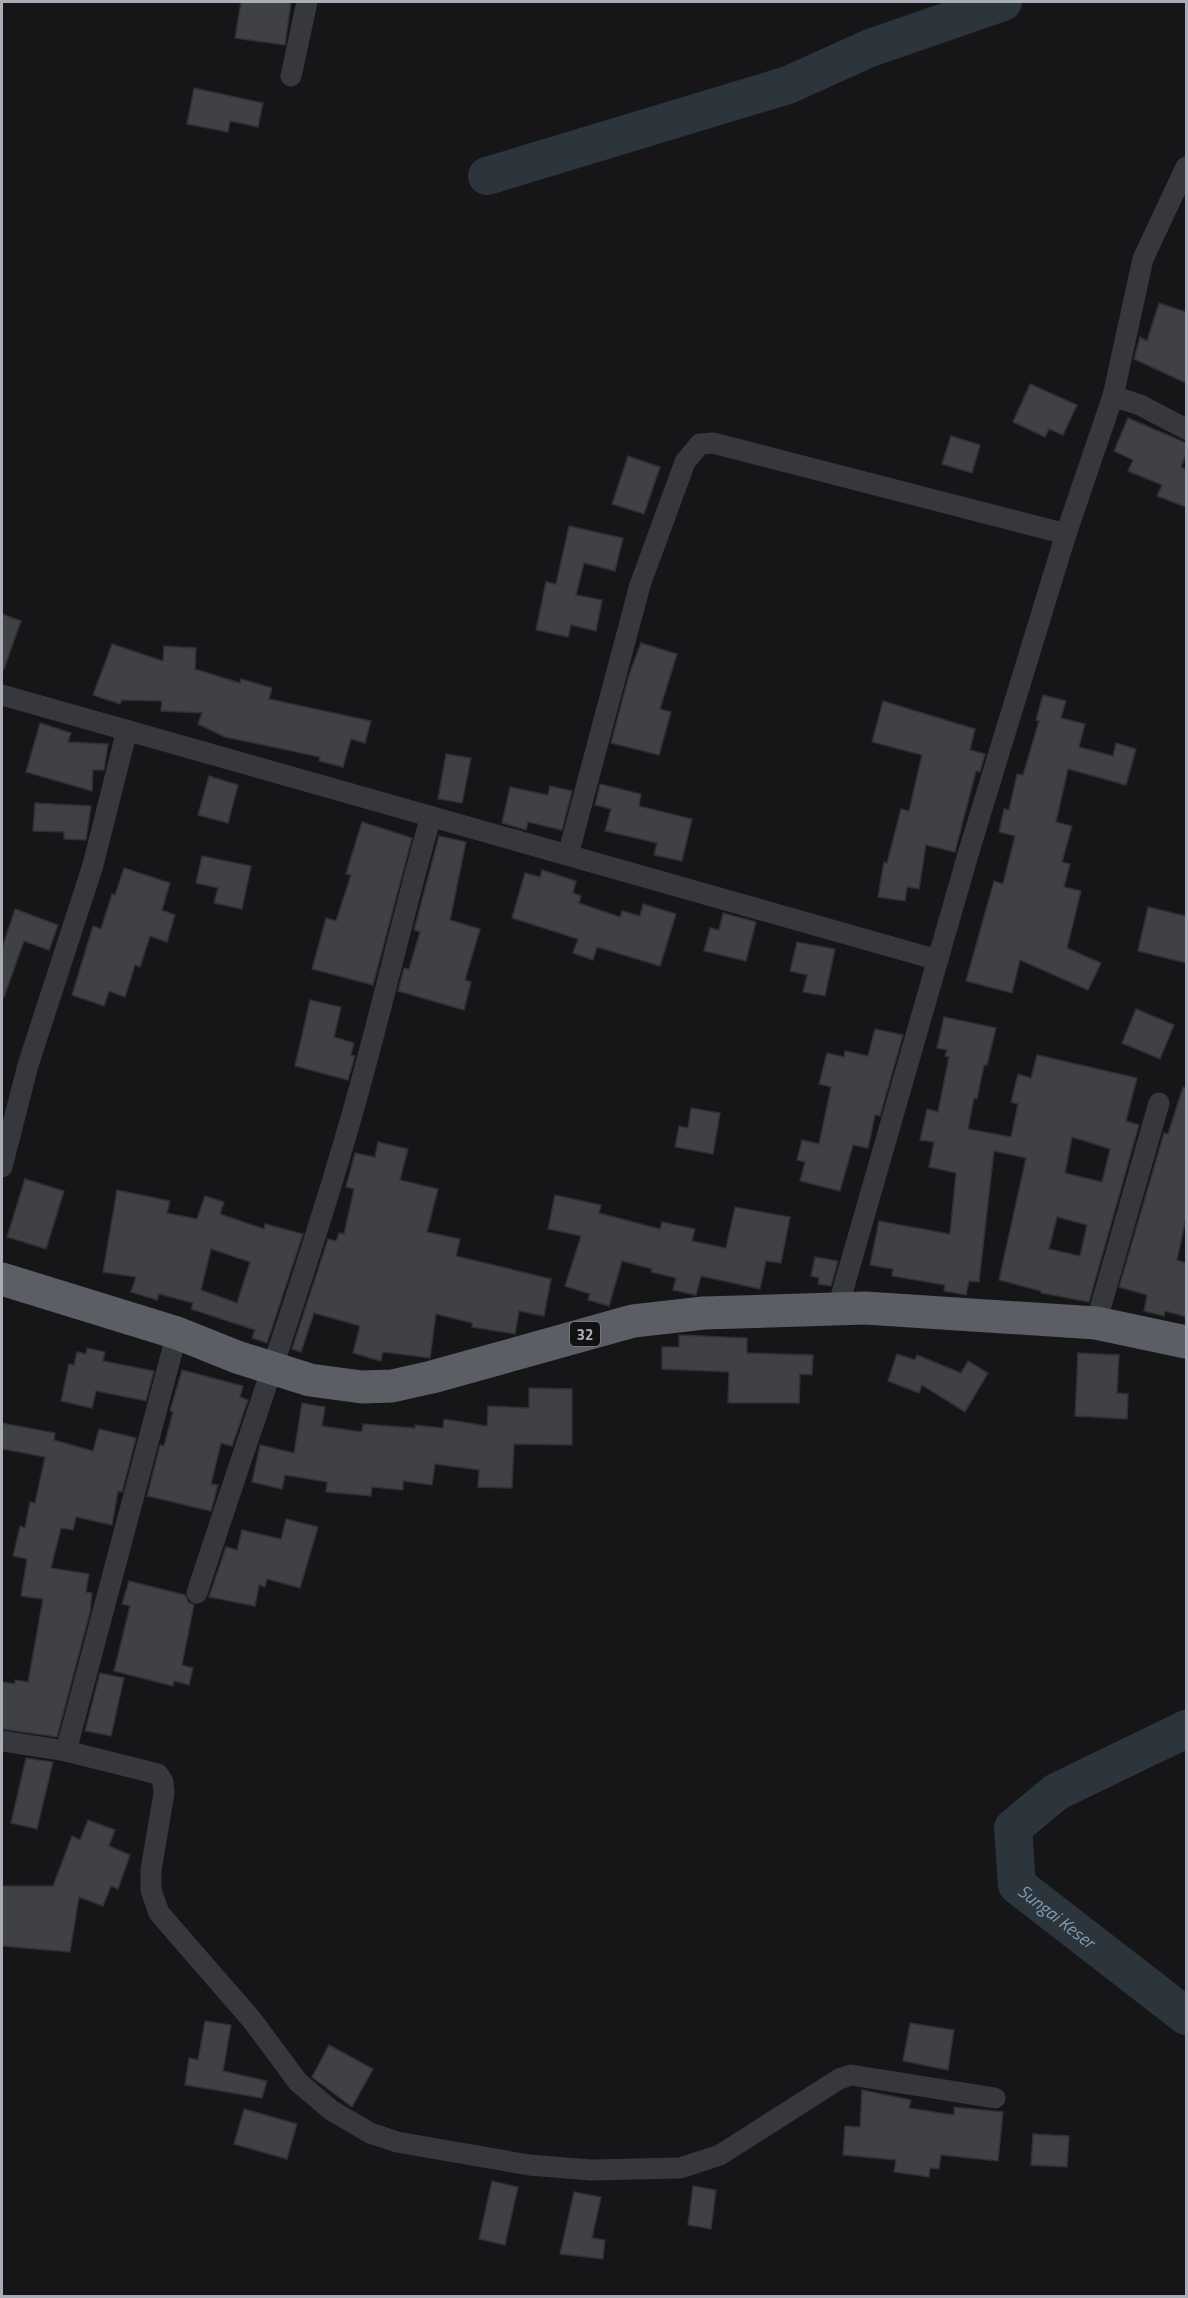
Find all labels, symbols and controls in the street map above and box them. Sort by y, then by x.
road number: 32 [570,1322,600,1346]
water label: Sungai Keser [1012,1877,1103,1956]

